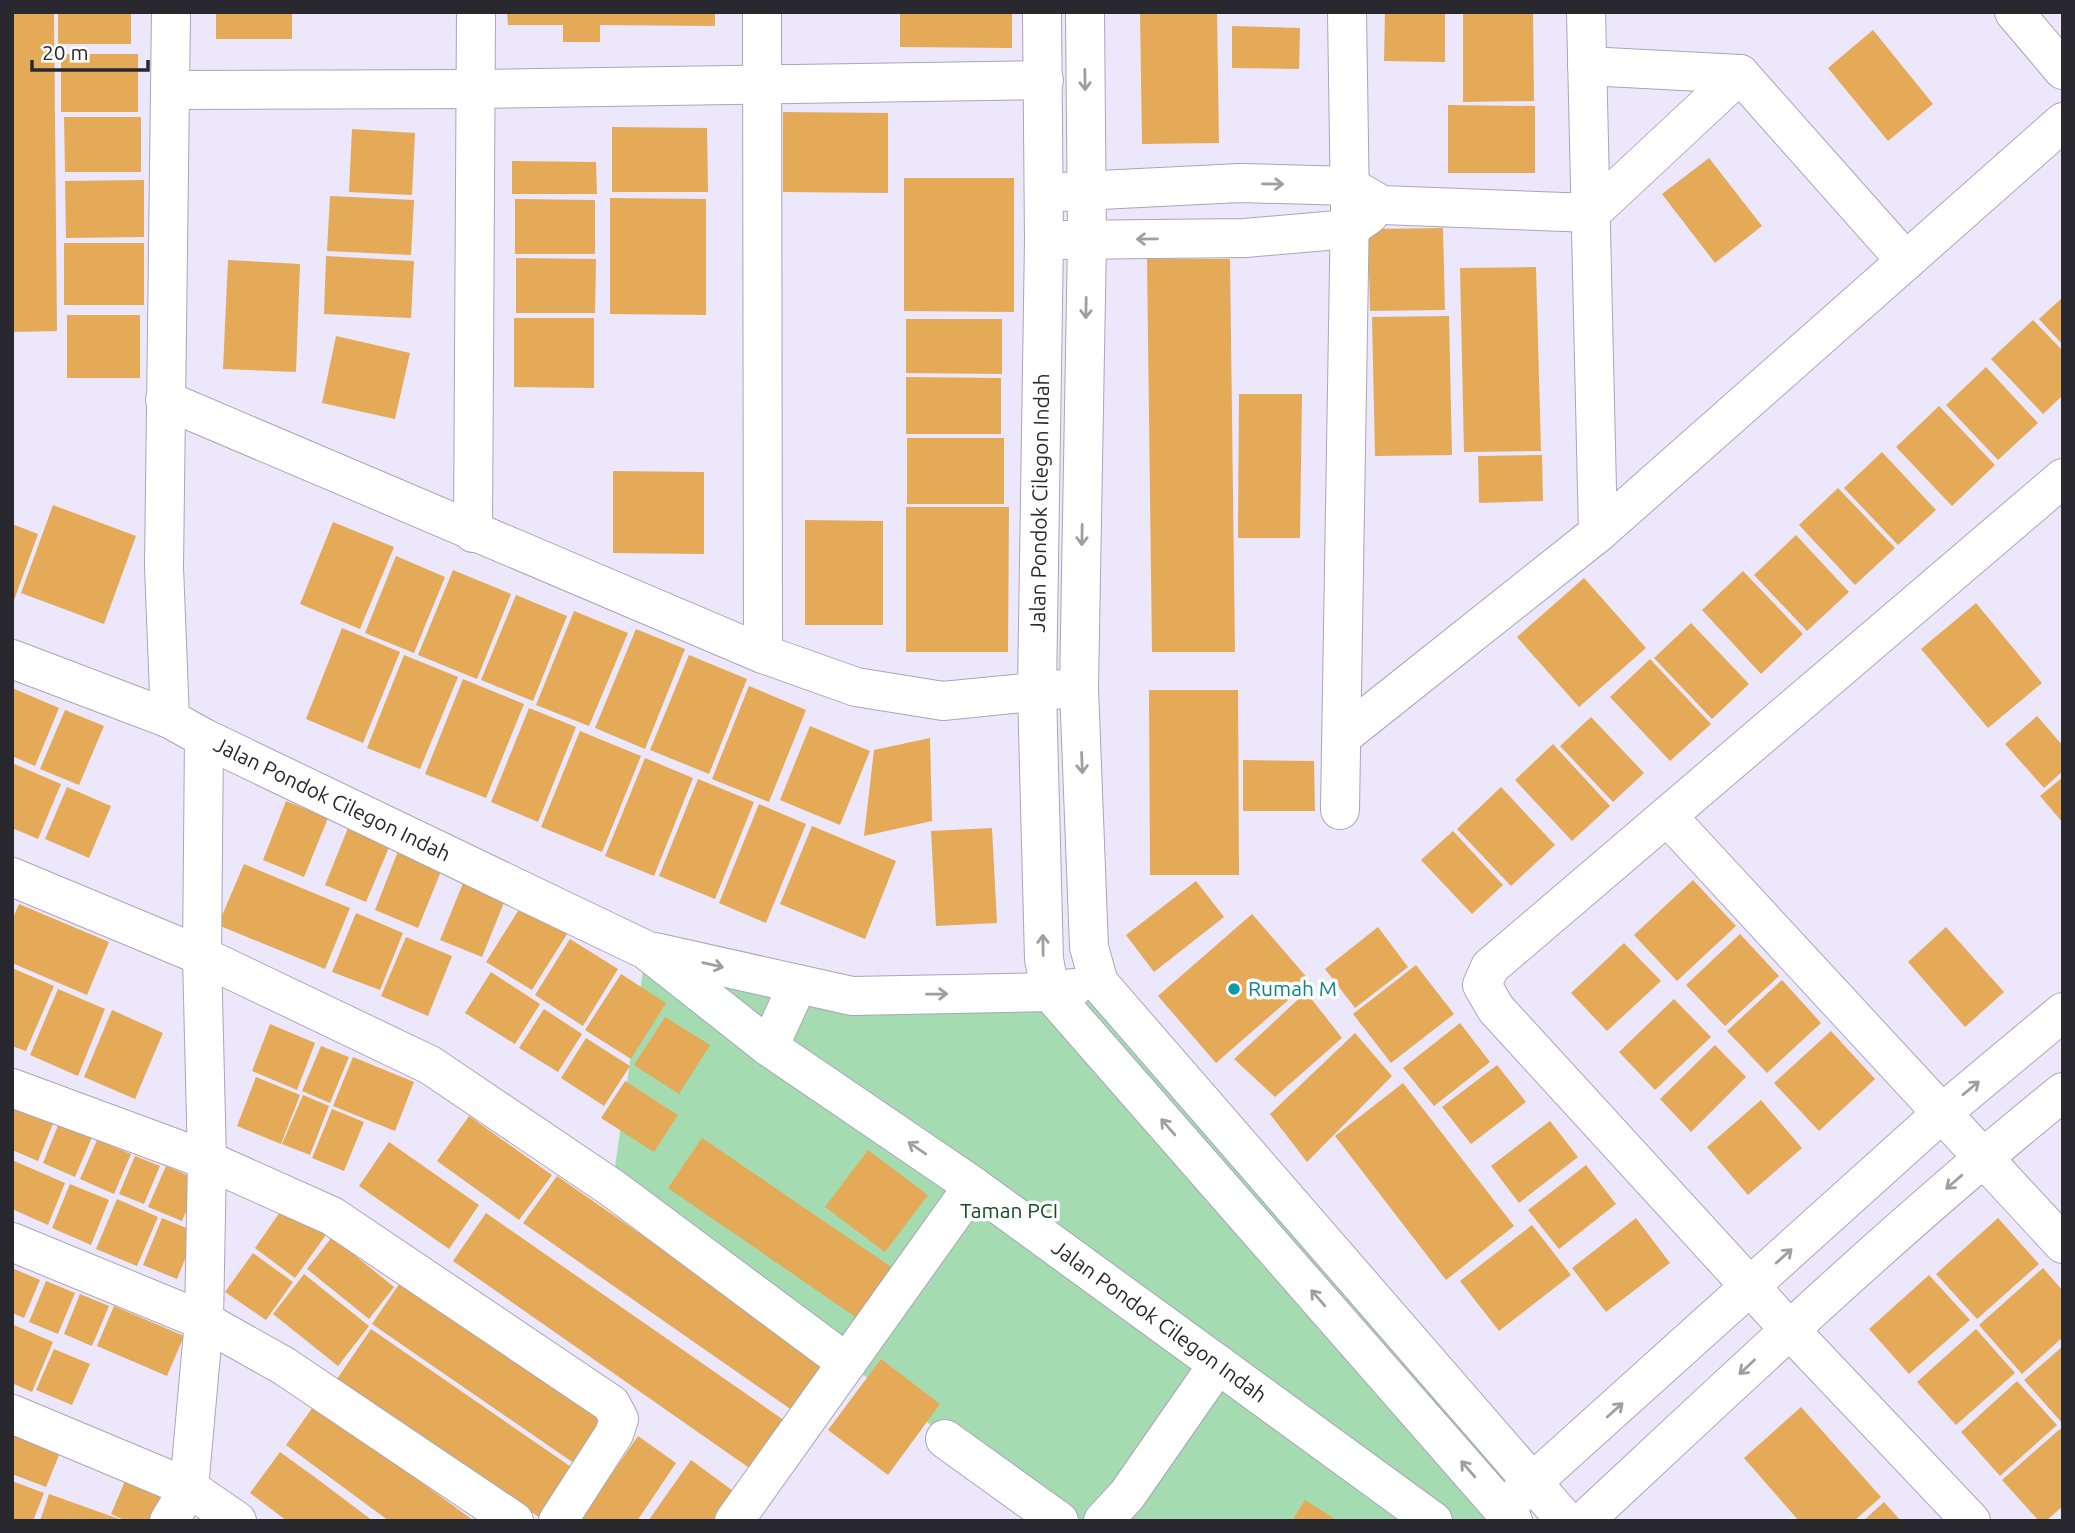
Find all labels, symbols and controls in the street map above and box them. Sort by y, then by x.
scale bar [32,28,147,72]
text: 20 m [42,40,89,64]
one-way arrow [1078,69,1092,92]
one-way arrow [1261,177,1284,191]
one-way arrow [1136,232,1159,246]
one-way arrow [1079,296,1093,319]
street label: Jalan Pondok Cilegon Indah [1025,373,1053,633]
one-way arrow [1075,524,1089,547]
street label: Jalan Pondok Cilegon Indah [210,732,455,866]
one-way arrow [1076,751,1089,774]
one-way arrow [1037,933,1050,956]
one-way arrow [701,958,724,972]
place label: Rumah M [1248,976,1337,1000]
marker: Rumah M [1226,981,1242,997]
one-way arrow [925,987,948,1001]
one-way arrow [1962,1080,1980,1096]
one-way arrow [1160,1118,1176,1136]
one-way arrow [908,1141,927,1155]
one-way arrow [1945,1174,1963,1190]
park label: Taman PCI [960,1198,1058,1222]
street label: Jalan Pondok Cilegon Indah [1048,1235,1272,1407]
one-way arrow [1774,1249,1792,1265]
one-way arrow [1310,1289,1326,1307]
one-way arrow [1739,1358,1756,1375]
one-way arrow [1606,1401,1623,1418]
one-way arrow [1460,1461,1476,1479]

